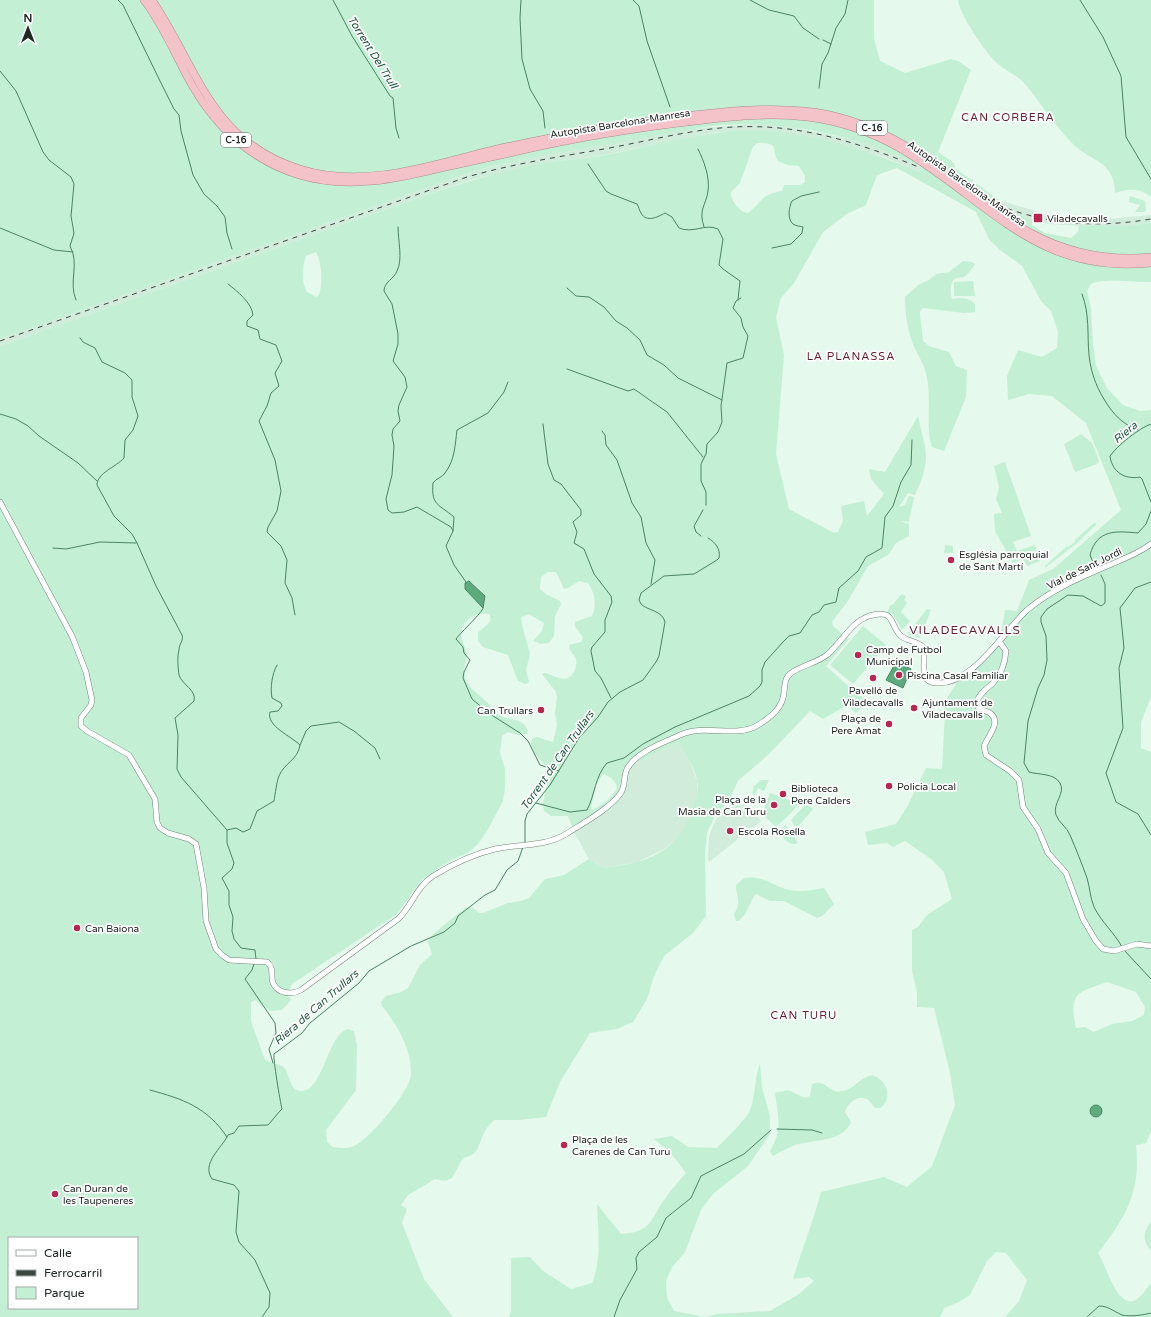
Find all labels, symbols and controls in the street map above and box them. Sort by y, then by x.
north arrow [8,8,48,48]
text: N [24,12,32,25]
water label: Torrent Del Trull [345,14,401,92]
street label: Autopista Barcelona-Manresa [549,107,691,141]
district label: CAN CORBERA [961,111,1055,124]
road number: C-16 [857,121,887,135]
road number: C-16 [221,133,251,147]
street label: Autopista Barcelona-Manresa [905,138,1028,229]
marker: Viladecavalls [1032,212,1044,224]
place label: Viladecavalls [1047,213,1108,225]
district label: LA PLANASSA [807,350,895,363]
water label: Riera [1111,418,1141,446]
street label: Vial de Sant Jordi [1045,546,1124,592]
place label: Església parroquial de Sant Martí [959,549,1049,573]
marker: Església parroquial de Sant Martí [946,555,956,565]
district label: VILADECAVALLS [909,623,1021,637]
place label: Camp de Futbol Municipal [866,644,942,668]
marker: Camp de Futbol Municipal [853,650,863,660]
marker: Piscina Casal Familiar [894,670,904,680]
place label: Piscina Casal Familiar [907,670,1008,682]
marker: Pavelló de Viladecavalls [868,673,878,683]
place label: Pavelló de Viladecavalls [843,685,904,709]
place label: Ajuntament de Viladecavalls [922,697,993,721]
marker: Ajuntament de Viladecavalls [909,703,919,713]
place label: Can Trullars [477,705,533,717]
marker: Can Trullars [536,705,546,715]
water label: Torrent de Can Trullars [518,708,597,812]
place label: Plaça de Pere Amat [831,713,881,737]
marker: Plaça de Pere Amat [884,719,894,729]
marker: Policia Local [884,781,894,791]
place label: Policia Local [897,781,956,793]
place label: Biblioteca Pere Calders [791,783,851,807]
marker: Biblioteca Pere Calders [778,789,788,799]
place label: Plaça de la Masia de Can Turu [678,794,766,818]
marker: Plaça de la Masia de Can Turu [769,800,779,810]
marker: Escola Rosella [725,826,735,836]
place label: Escola Rosella [738,826,805,838]
marker: Can Baiona [72,923,82,933]
place label: Can Baiona [85,923,139,935]
water label: Riera de Can Trullars [271,967,362,1048]
district label: CAN TURU [771,1009,837,1022]
place label: Plaça de les Carenes de Can Turu [572,1134,670,1158]
marker: Plaça de les Carenes de Can Turu [559,1140,569,1150]
place label: Can Duran de les Taupeneres [63,1183,134,1207]
marker: Can Duran de les Taupeneres [50,1189,60,1199]
legend [8,1237,138,1309]
text: Calle [44,1246,72,1260]
text: Ferrocarril [44,1266,102,1280]
text: Parque [44,1286,85,1300]

